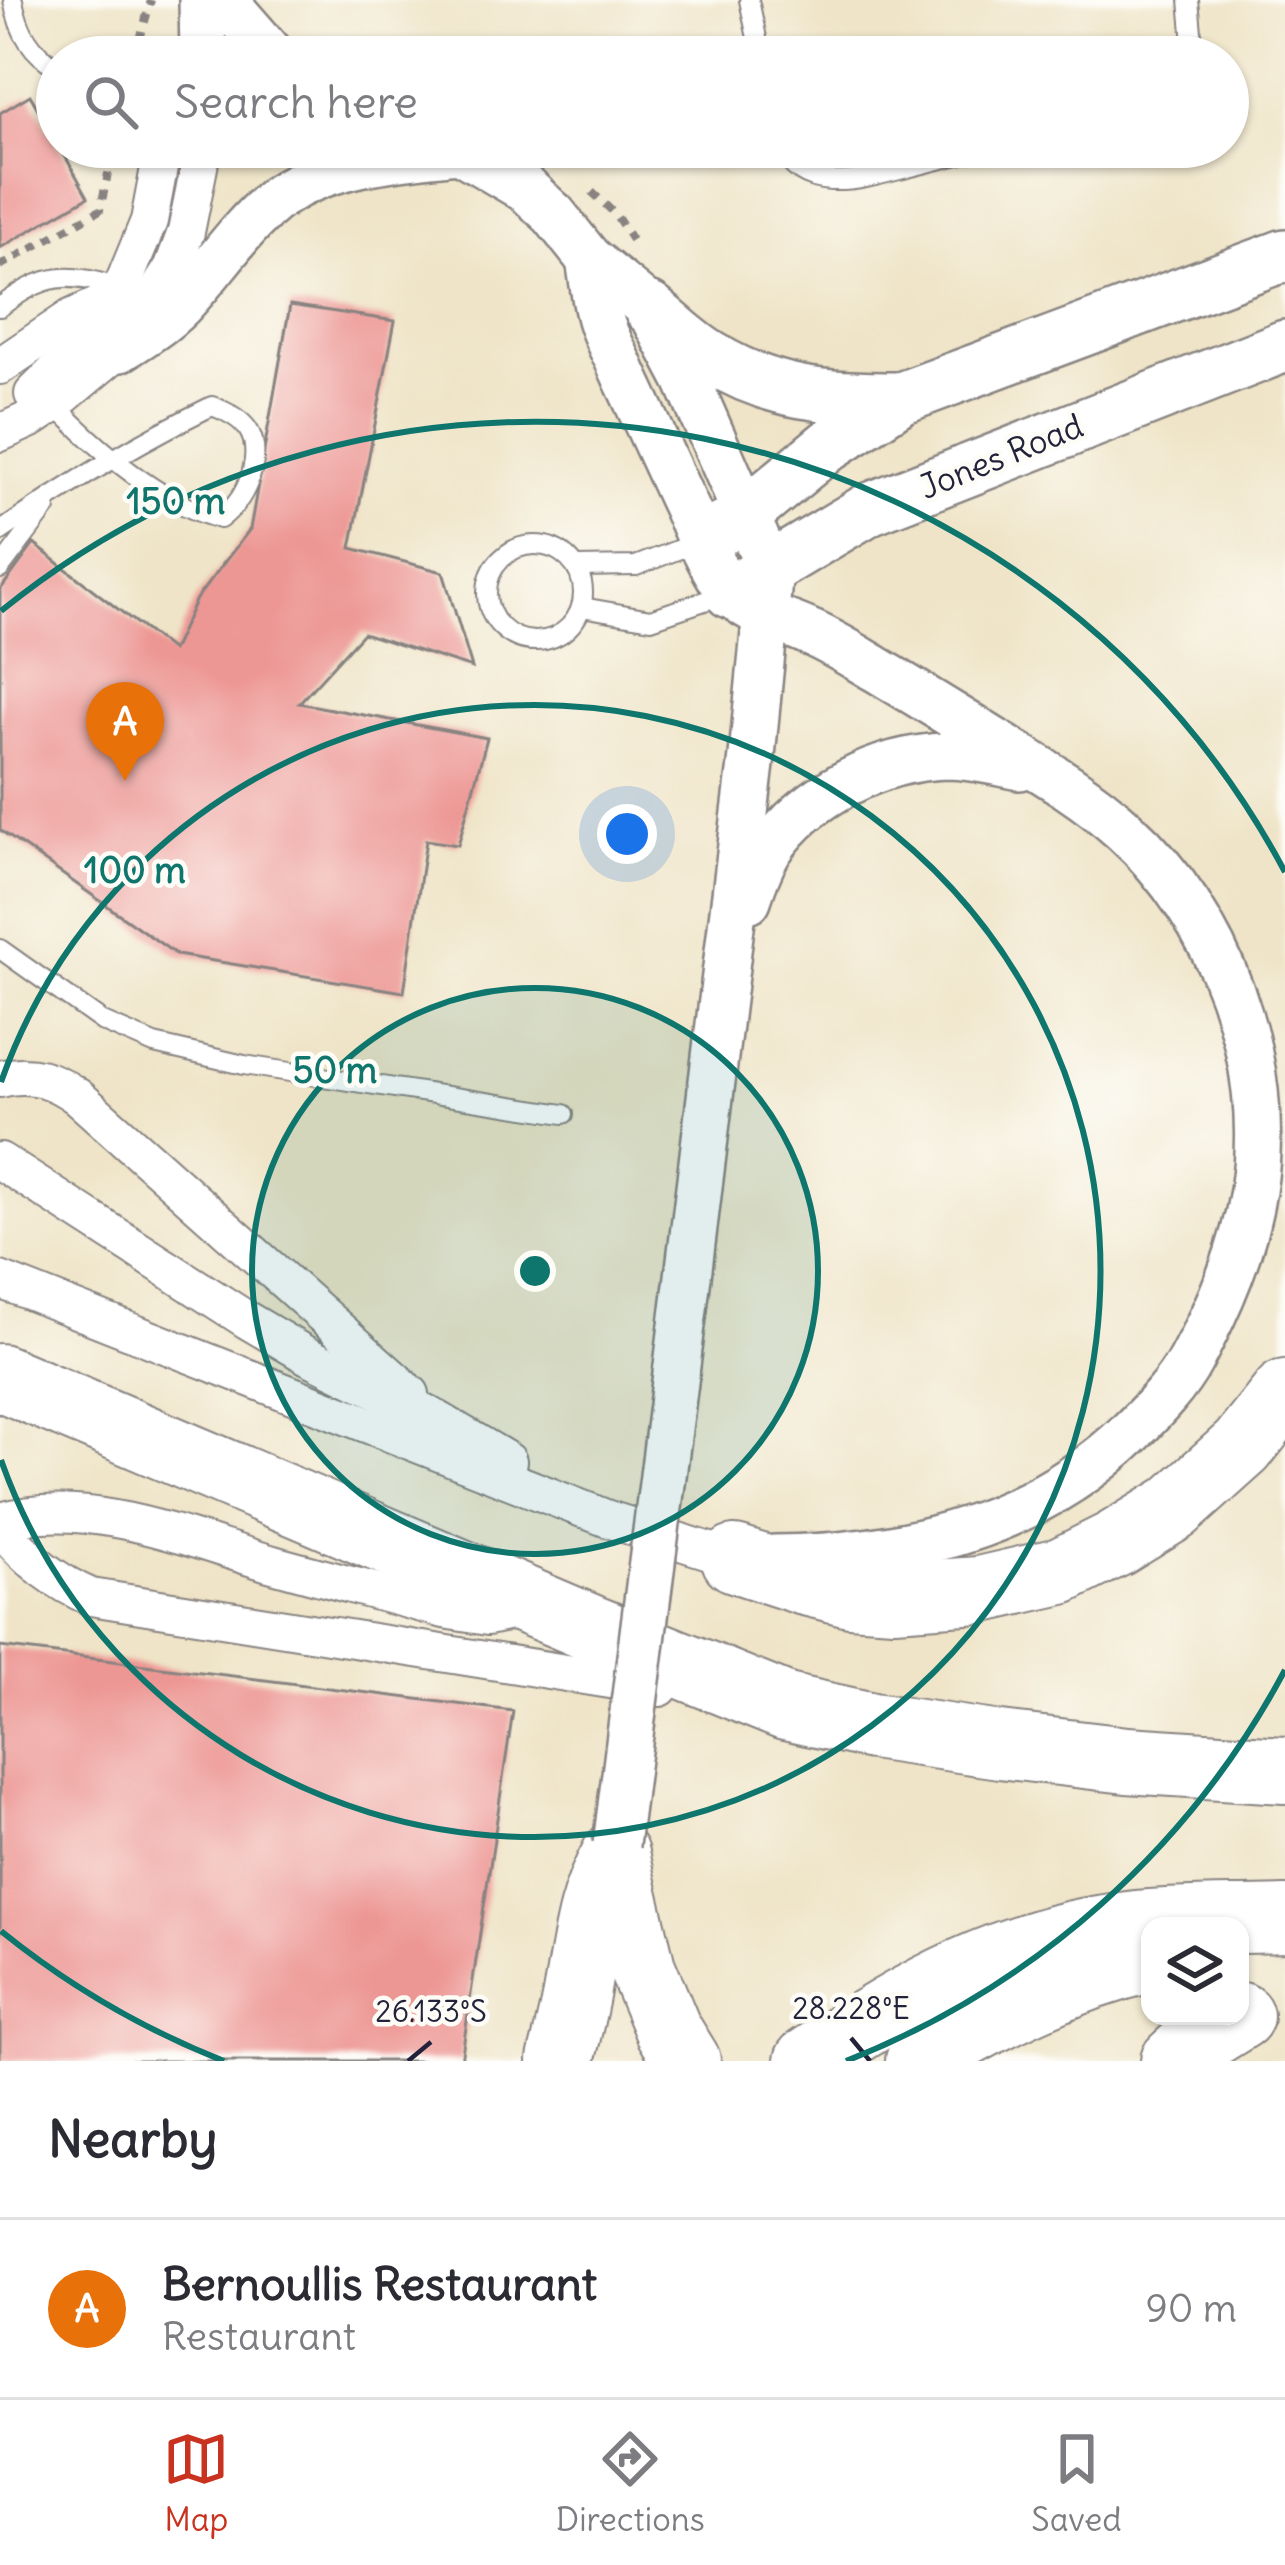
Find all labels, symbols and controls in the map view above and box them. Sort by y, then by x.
search box [36,36,1249,168]
icon: search [78,69,144,135]
text: Search here [174,74,418,130]
street label: Jones Road [913,404,1089,508]
text: 150 m [127,479,225,524]
pin: A [86,682,164,781]
your location [597,804,657,864]
text: 100 m [84,848,186,893]
text: 50 m [293,1048,377,1093]
centre of rings [514,1250,556,1292]
map controls [1141,1917,1249,2025]
button: layers [1141,1917,1249,2025]
text: 28.228°E [792,1989,910,2027]
text: 26.133°S [375,1992,487,2030]
text: Nearby [48,2107,217,2171]
text: Bernoullis Restaurant [162,2256,597,2312]
text: A [74,2284,100,2333]
text: 90 m [1145,2284,1237,2333]
text: Restaurant [162,2312,356,2361]
tab: Map [163,2426,229,2540]
tab: Directions [556,2426,705,2540]
tab: Saved [1031,2426,1122,2540]

